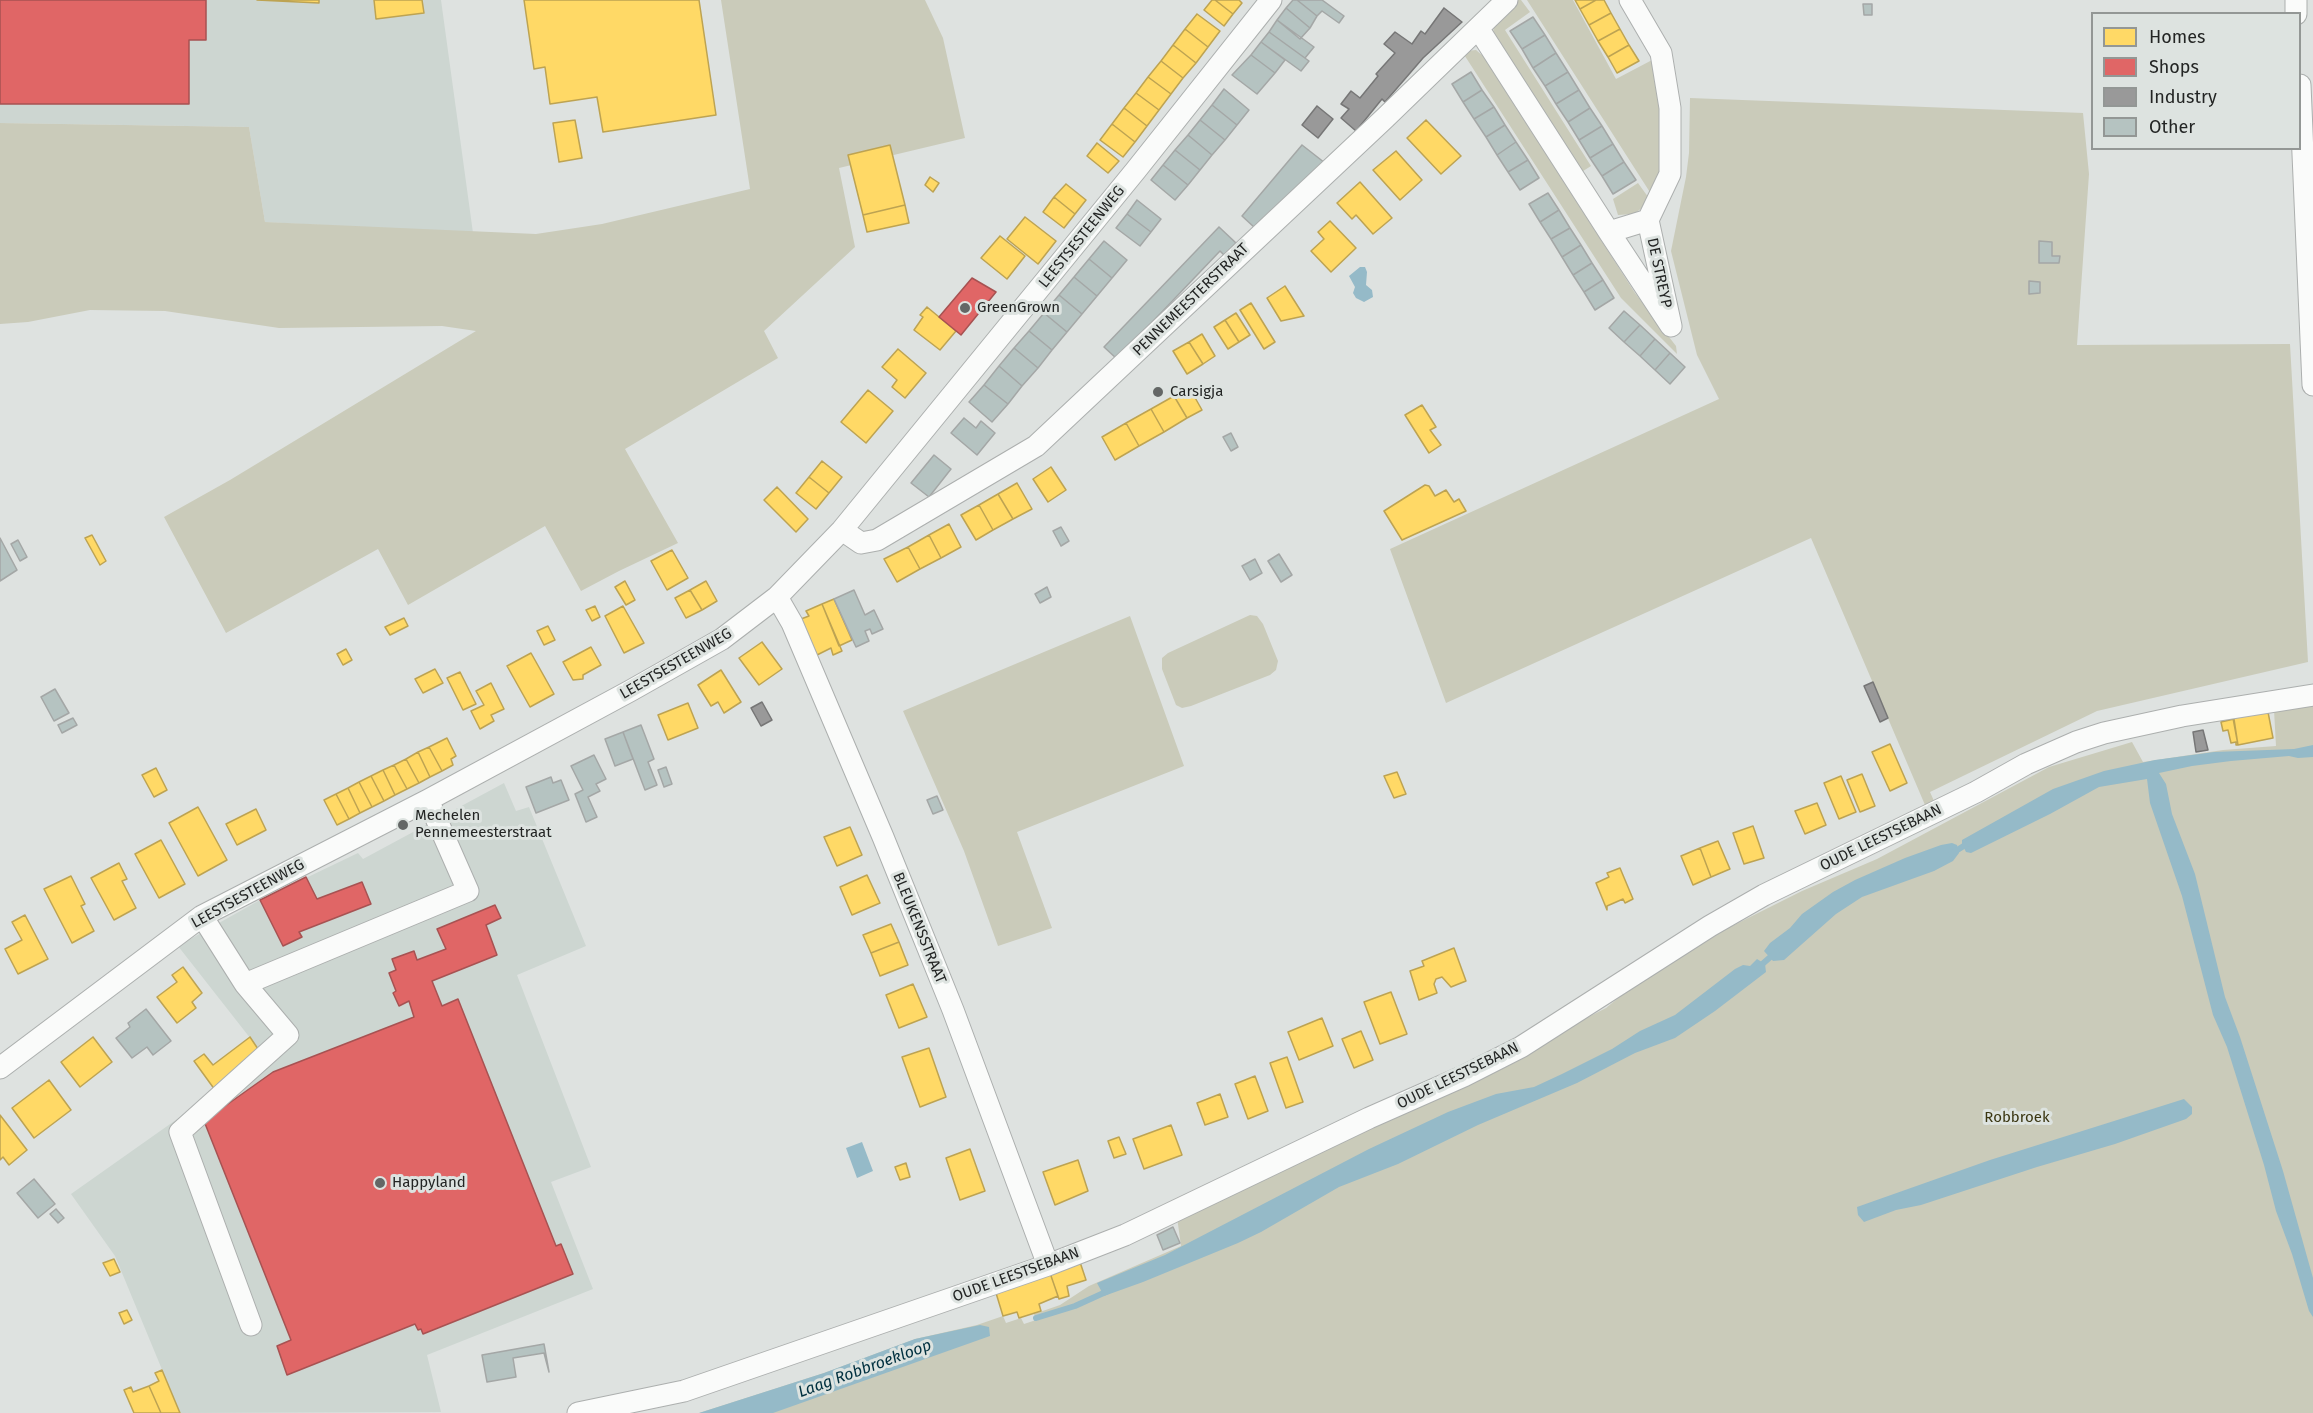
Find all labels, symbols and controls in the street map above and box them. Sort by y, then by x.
legend [2091,12,2301,150]
text: Homes [2149,26,2205,48]
text: Shops [2149,56,2199,78]
text: Industry [2149,86,2217,108]
text: Other [2149,116,2195,138]
street label: LEESTSESTEENWEG [1035,182,1129,292]
street label: DE STREYP [1643,236,1675,310]
street label: PENNEMEESTERSTRAAT [1129,240,1253,360]
place label: GreenGrown [977,299,1060,317]
marker: GreenGrown [958,301,972,315]
place label: Carsigja [1170,383,1223,401]
marker: Carsigja [1151,385,1165,399]
street label: LEESTSESTEENWEG [617,625,735,703]
street label: OUDE LEESTSEBAAN [1817,801,1945,875]
place label: Mechelen Pennemeesterstraat [415,807,552,842]
marker: Mechelen Pennemeesterstraat [396,818,410,832]
street label: LEESTSESTEENWEG [188,856,308,932]
street label: BLEUKENSSTRAAT [888,870,950,986]
street label: OUDE LEESTSEBAAN [1394,1039,1522,1113]
park label: Robbroek [1984,1109,2050,1127]
place label: Happyland [392,1174,466,1192]
marker: Happyland [373,1176,387,1190]
street label: OUDE LEESTSEBAAN [950,1244,1082,1306]
water label: Laag Robbroekloop [796,1336,934,1402]

